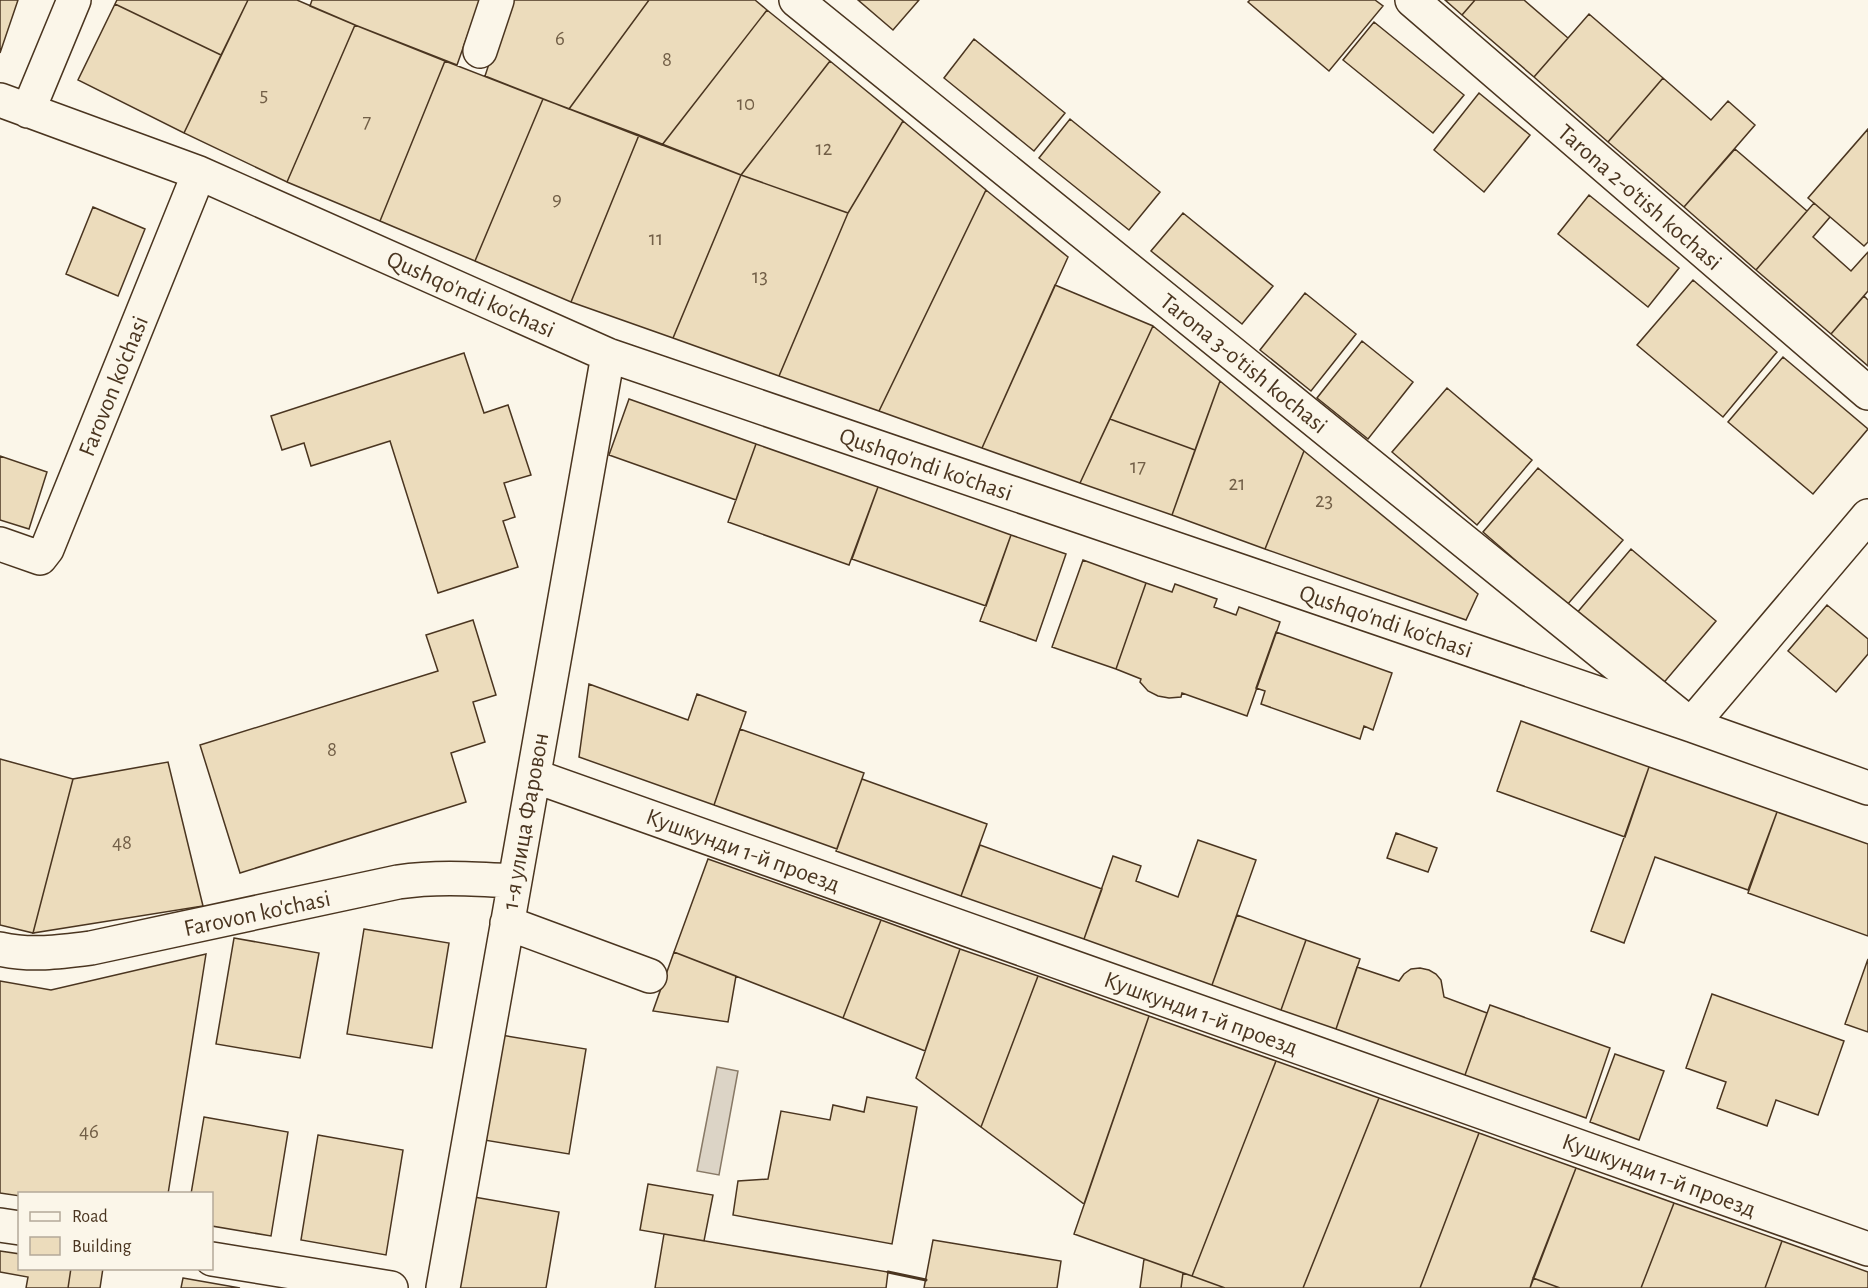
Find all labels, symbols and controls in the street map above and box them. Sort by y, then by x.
house number: 6 [555,28,565,49]
house number: 8 [662,49,672,70]
house number: 5 [260,84,268,105]
house number: 10 [737,93,755,114]
house number: 7 [363,111,372,132]
street label: Tarona 2-o'tish kochasi [1553,120,1726,275]
house number: 12 [816,138,832,159]
house number: 9 [552,188,562,209]
house number: 11 [649,228,663,249]
street label: Qushqo'ndi ko'chasi [383,247,558,343]
house number: 13 [752,266,768,287]
street label: Tarona 3-o'tish kochasi [1155,289,1332,438]
street label: Farovon ko'chasi [75,313,153,460]
street label: Qushqo'ndi ko'chasi [836,424,1015,506]
house number: 17 [1130,456,1146,477]
house number: 21 [1229,473,1245,494]
house number: 23 [1315,490,1333,511]
street label: Qushqo'ndi ko'chasi [1296,581,1475,663]
street label: 1-я улица Фаровон [499,731,553,912]
house number: 8 [327,739,337,760]
street label: Кушкунди 1-й проезд [643,805,843,897]
house number: 48 [112,832,132,853]
street label: Farovon ko'chasi [182,887,333,941]
street label: Кушкунди 1-й проезд [1101,968,1301,1060]
house number: 46 [79,1121,99,1142]
street label: Кушкунди 1-й проезд [1559,1130,1759,1222]
legend [18,1192,213,1270]
text: Road [72,1208,108,1226]
text: Building [72,1238,132,1256]

